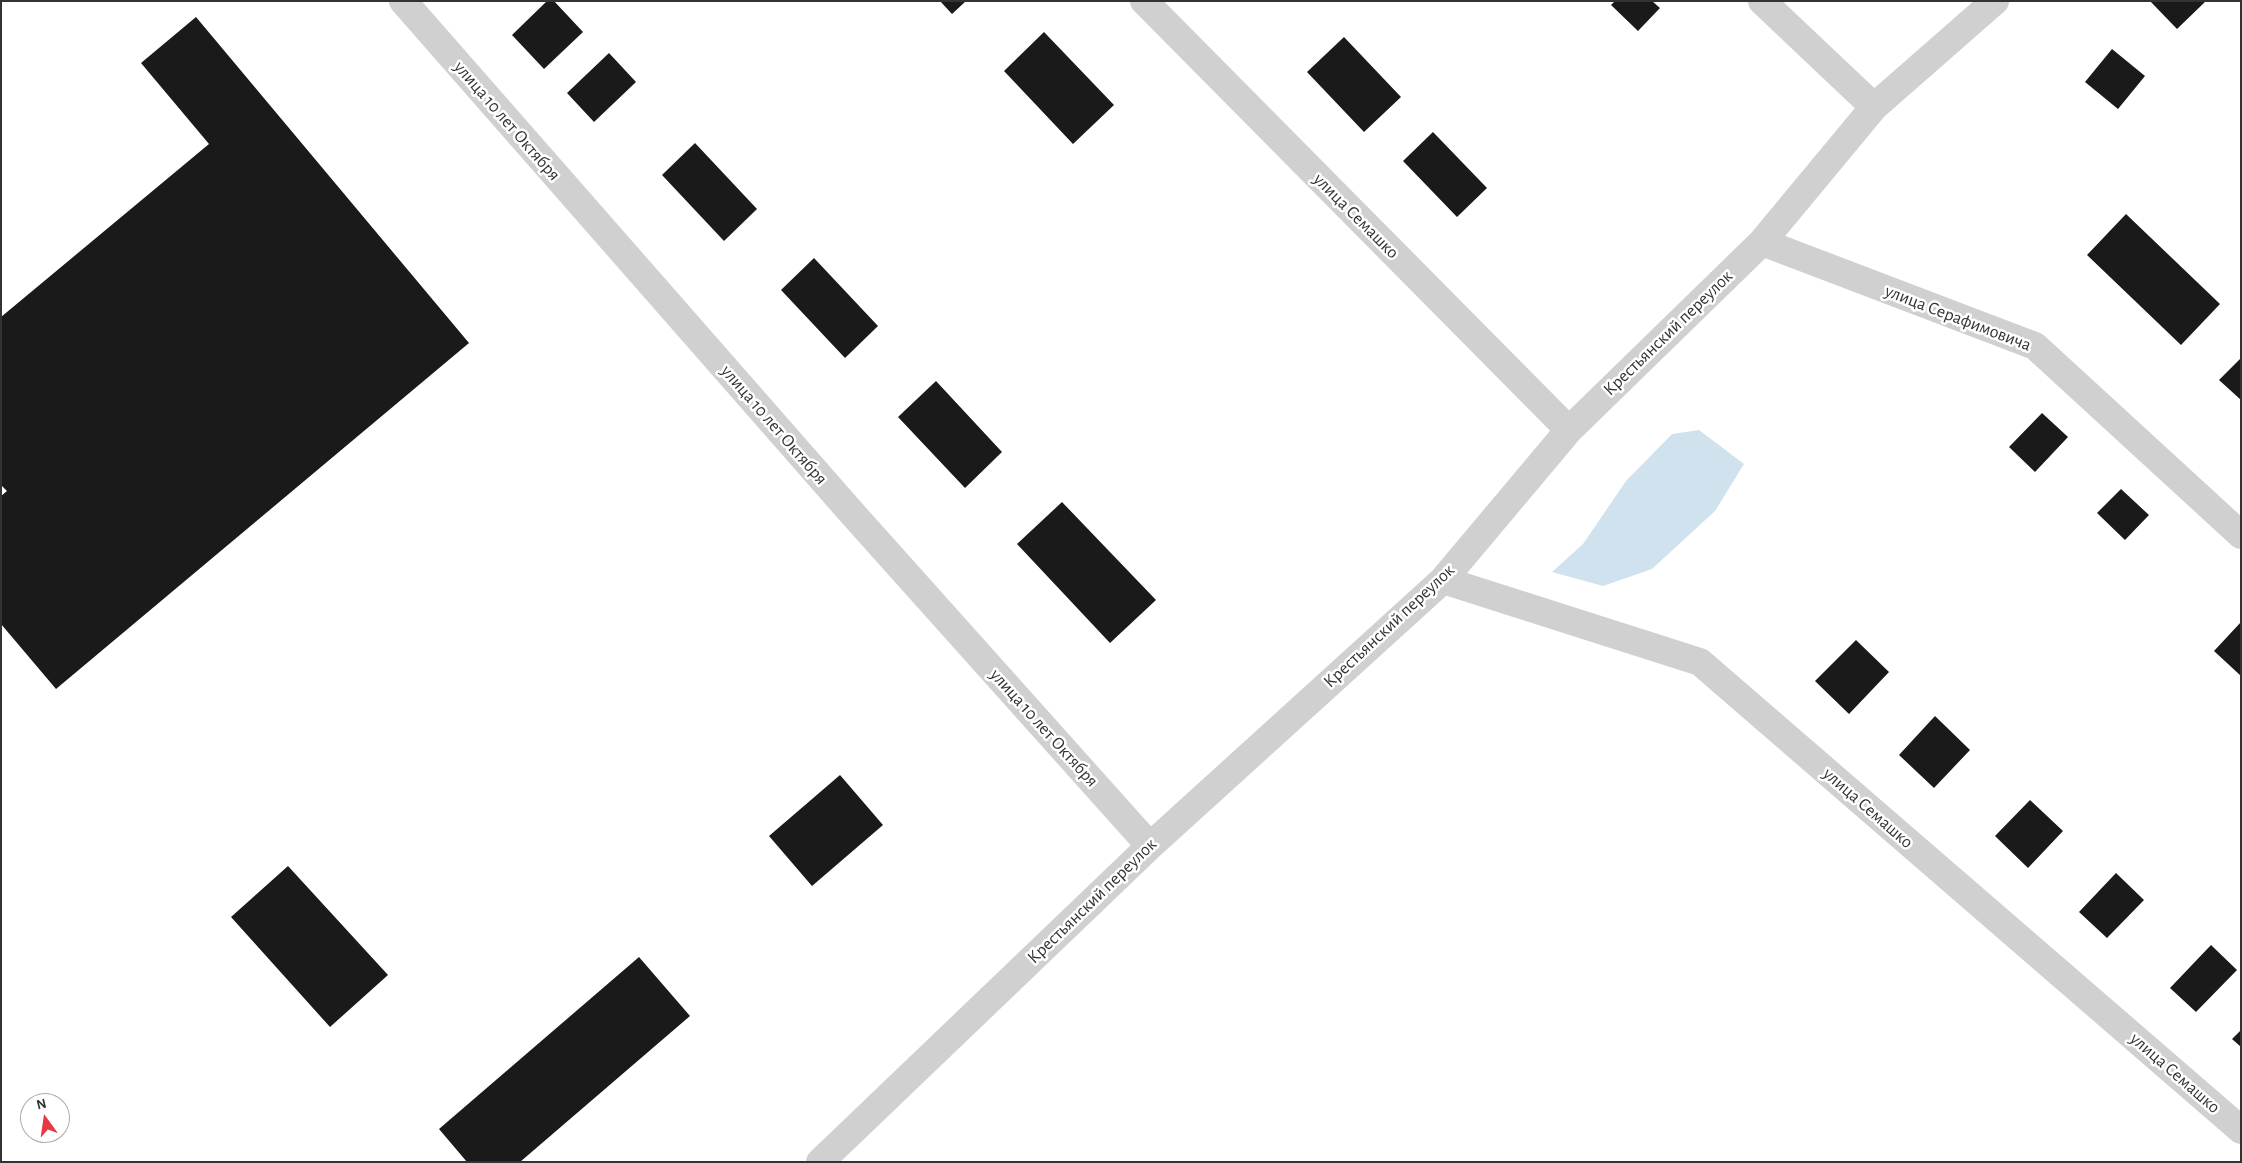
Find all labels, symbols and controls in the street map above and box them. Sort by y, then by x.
street label: улица 10 лет Октября [449,57,565,185]
street label: улица Семашко [1309,169,1403,263]
street label: Крестьянский переулок [1599,266,1737,400]
street label: улица Серафимовича [1882,280,2034,356]
street label: улица 10 лет Октября [716,361,832,489]
street label: Крестьянский переулок [1319,560,1459,692]
street label: улица 10 лет Октября [985,664,1103,792]
street label: улица Семашко [1819,763,1917,853]
street label: Крестьянский переулок [1023,834,1161,968]
street label: улица Семашко [2126,1028,2224,1118]
north arrow [20,1093,70,1143]
text: N [35,1096,48,1112]

